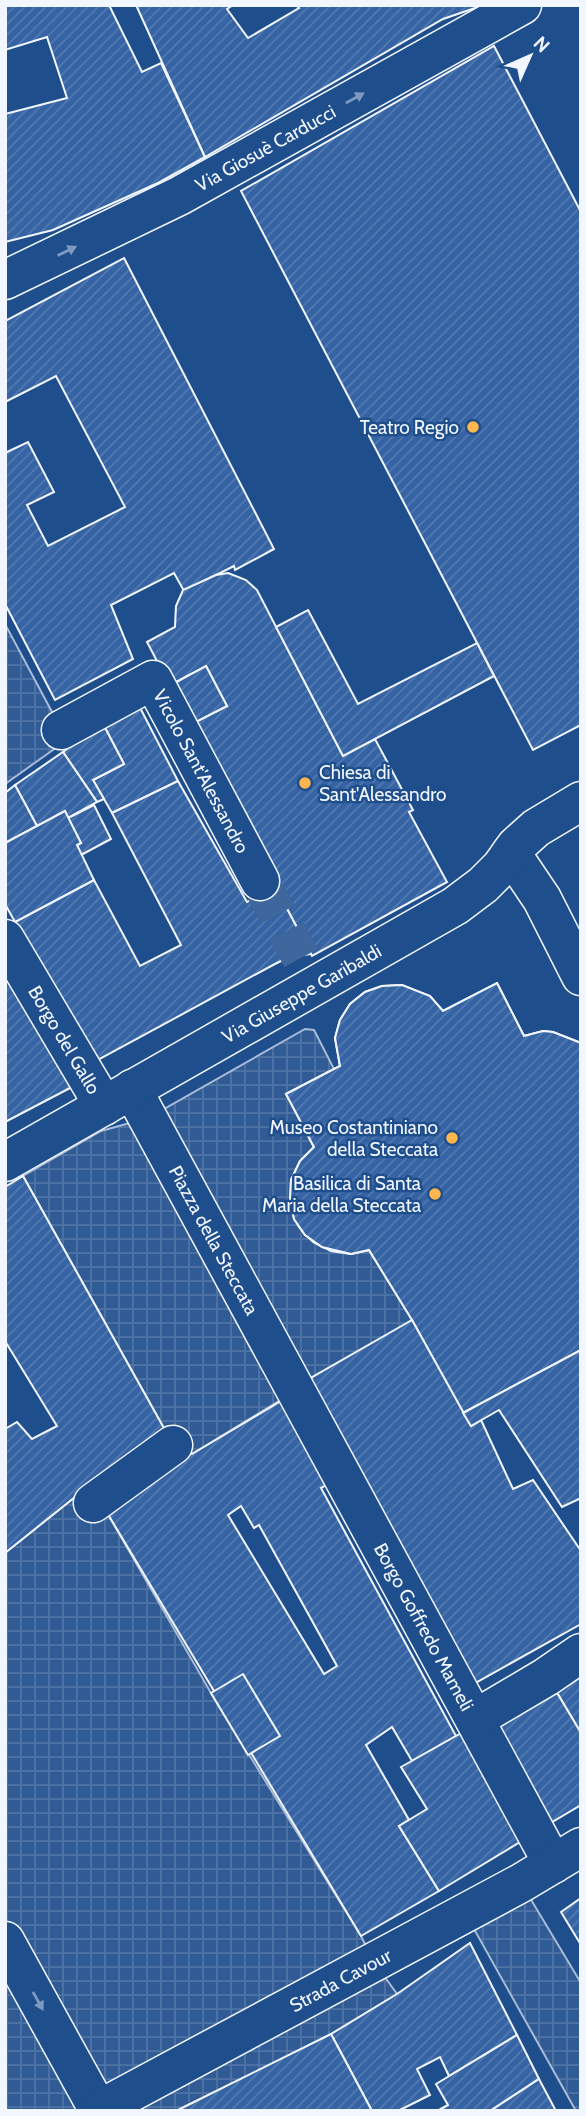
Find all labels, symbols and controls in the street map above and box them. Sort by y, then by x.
north arrow [495,21,565,91]
text: N [529,31,555,57]
one-way arrow [345,92,364,104]
street label: Via Giosuè Carducci [191,100,340,196]
one-way arrow [57,245,77,256]
place label: Teatro Regio [360,416,459,439]
marker: Teatro Regio [465,419,481,435]
street label: Vicolo Sant'Alessandro [149,685,254,857]
place label: Chiesa di Sant'Alessandro [319,761,446,806]
marker: Chiesa di Sant'Alessandro [297,775,313,791]
street label: Via Giuseppe Garibaldi [218,939,385,1048]
street label: Borgo del Gallo [24,981,106,1098]
place label: Museo Costantiniano della Steccata [270,1116,438,1161]
marker: Museo Costantiniano della Steccata [444,1130,460,1146]
street label: Piazza della Steccata [164,1162,264,1319]
place label: Basilica di Santa Maria della Steccata [262,1172,421,1217]
marker: Basilica di Santa Maria della Steccata [427,1186,443,1202]
street label: Borgo Goffredo Mameli [369,1539,479,1715]
street label: Strada Cavour [285,1943,395,2017]
one-way arrow [32,1991,44,2010]

